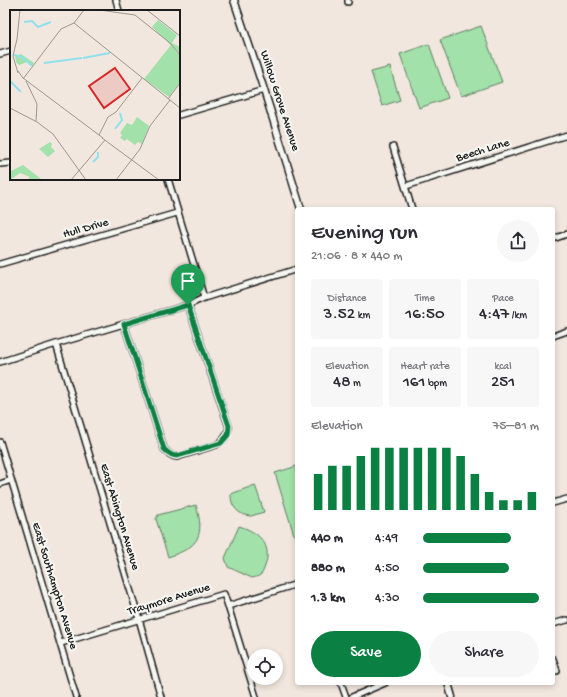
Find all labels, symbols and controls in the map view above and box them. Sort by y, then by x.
inset map [10,10,180,180]
street label: Willow Grove Avenue [256,49,302,154]
street label: Beech Lane [454,136,512,166]
street label: Hull Drive [62,216,111,242]
button: share [497,220,539,262]
text: Evening run [311,221,418,247]
text: 21:06 · 8 × 440 m [311,249,402,264]
pin [171,264,205,305]
icon: arrive [177,270,199,292]
text: Distance [328,293,366,305]
text: Time [415,293,435,305]
text: Pace [492,293,514,305]
text: 3.52 [324,305,355,325]
text: 16:50 [405,305,445,325]
text: 4:47 [479,305,509,325]
text: km [355,310,370,322]
text: /km [509,310,527,322]
text: Elevation [325,361,369,373]
text: Heart rate [400,361,450,373]
text: kcal [494,361,512,373]
text: 48 [333,373,350,393]
text: 161 [403,373,425,393]
text: 251 [491,373,515,393]
text: m [350,378,361,390]
text: bpm [425,378,447,390]
text: Elevation [311,419,363,434]
text: 75–81 m [493,419,539,434]
street label: East Abington Avenue [96,462,142,573]
street label: East Southampton Avenue [28,521,80,652]
text: 440 m [311,531,343,546]
text: 4:49 [375,531,398,546]
text: 880 m [311,561,345,576]
text: 4:50 [375,561,399,576]
street label: Traymore Avenue [125,581,213,619]
text: 1.3 km [311,591,345,606]
text: 4:30 [375,591,399,606]
button: Save [311,631,421,677]
button: Share [429,631,539,677]
map controls [247,649,283,685]
button: locate [247,649,283,685]

